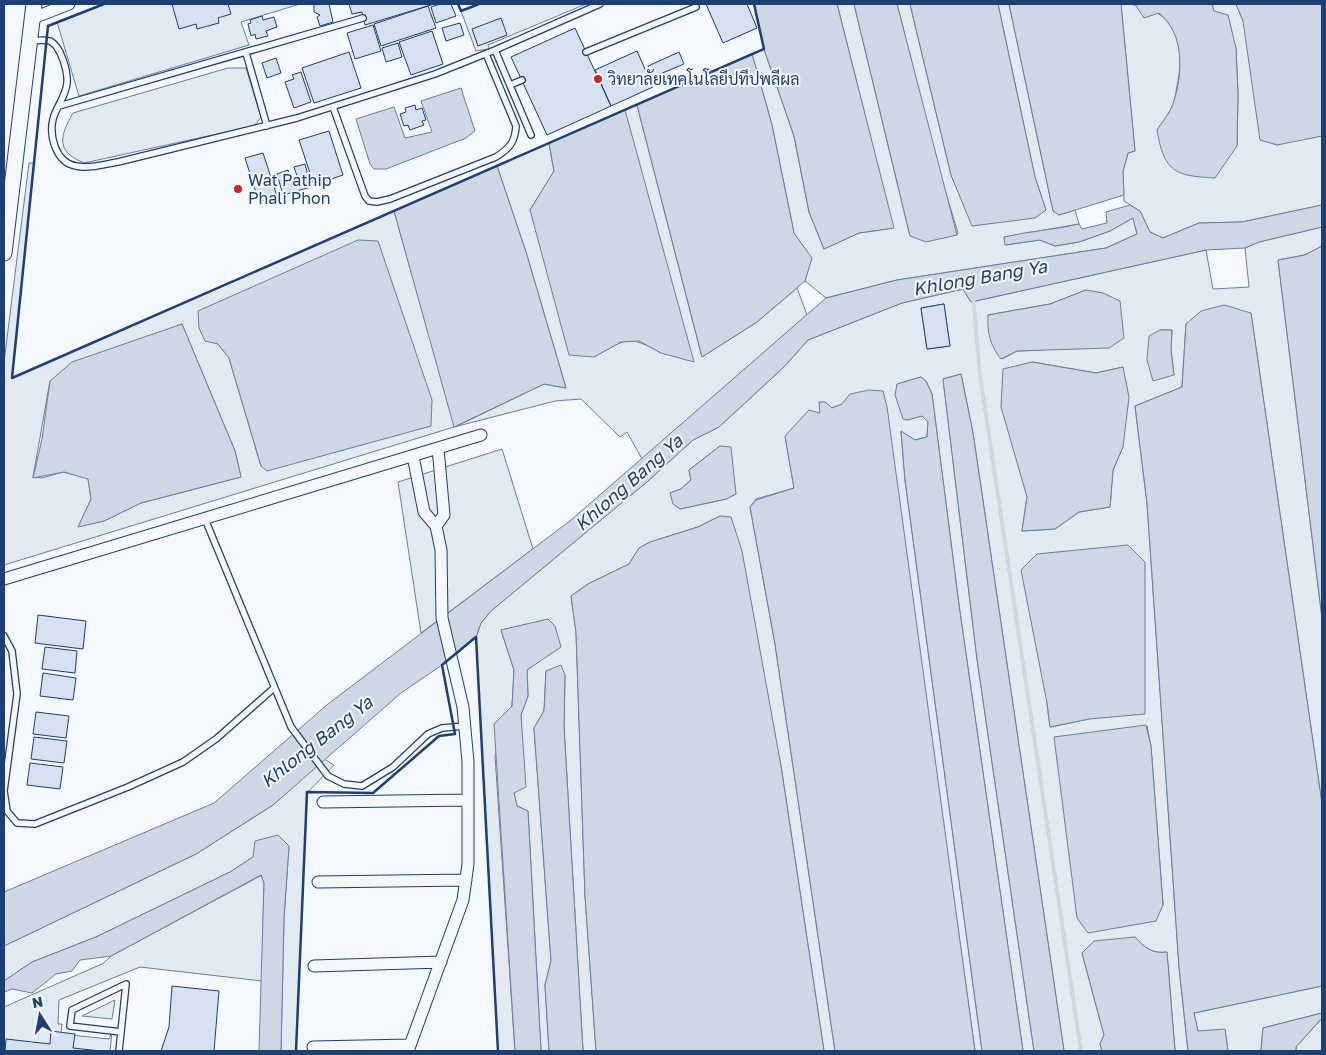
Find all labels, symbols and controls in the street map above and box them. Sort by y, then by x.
place label: วิทยาลัยเทคโนโลยีปทีปพลีผล [607,68,799,89]
marker: วิทยาลัยเทคโนโลยีปทีปพลีผล [592,73,604,85]
place label: Wat Pathip Phali Phon [248,170,332,208]
marker: Wat Pathip Phali Phon [232,183,244,195]
water label: Khlong Bang Ya [911,254,1049,300]
water label: Khlong Bang Ya [570,429,687,535]
water label: Khlong Bang Ya [256,690,377,792]
north arrow [15,990,65,1040]
text: N [31,992,44,1011]

